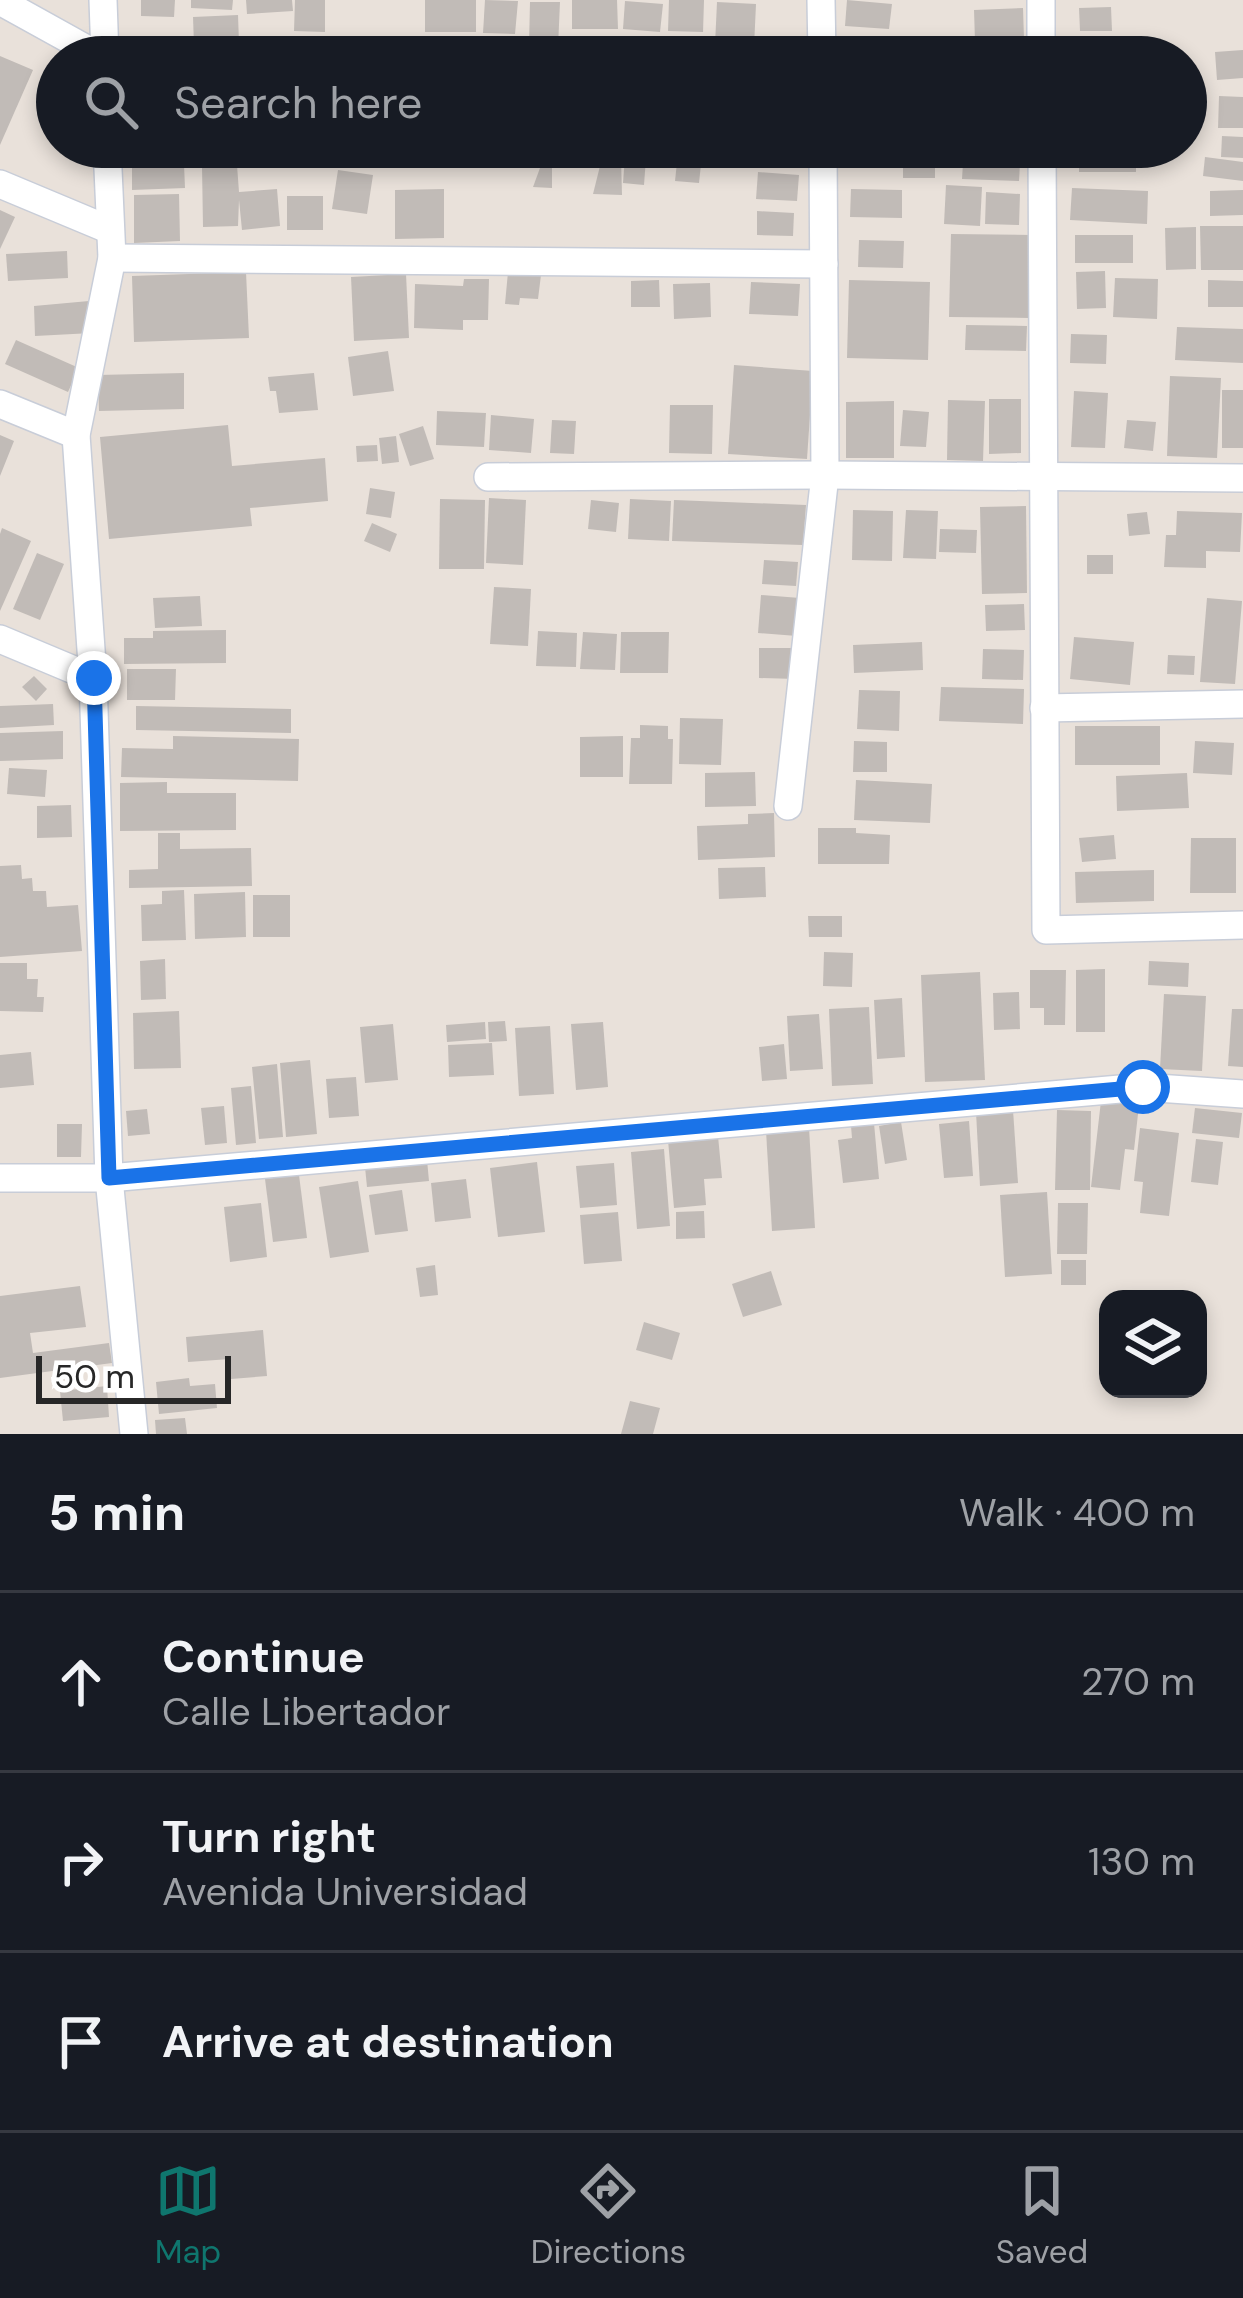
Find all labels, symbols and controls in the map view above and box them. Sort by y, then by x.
search box [36,36,1207,168]
icon: search [78,69,144,135]
text: Search here [174,73,422,132]
route end [67,651,121,705]
route start [1116,1060,1170,1114]
map controls [1099,1290,1207,1398]
button: layers [1099,1290,1207,1398]
scale bar [36,1350,231,1403]
text: 50 m [54,1355,135,1398]
text: 5 min [48,1479,185,1546]
text: Walk · 400 m [959,1487,1195,1538]
text: Continue [162,1627,365,1686]
icon: ahead [48,1649,114,1715]
text: 270 m [1081,1656,1195,1707]
text: Calle Libertador [162,1686,451,1737]
text: Turn right [162,1807,376,1866]
icon: right [48,1829,114,1895]
text: 130 m [1088,1836,1195,1887]
text: Avenida Universidad [162,1866,528,1917]
icon: arrive [48,2009,114,2075]
text: Arrive at destination [162,2012,614,2071]
tab: Map [155,2158,221,2273]
tab: Directions [531,2158,686,2273]
tab: Saved [996,2158,1088,2273]

